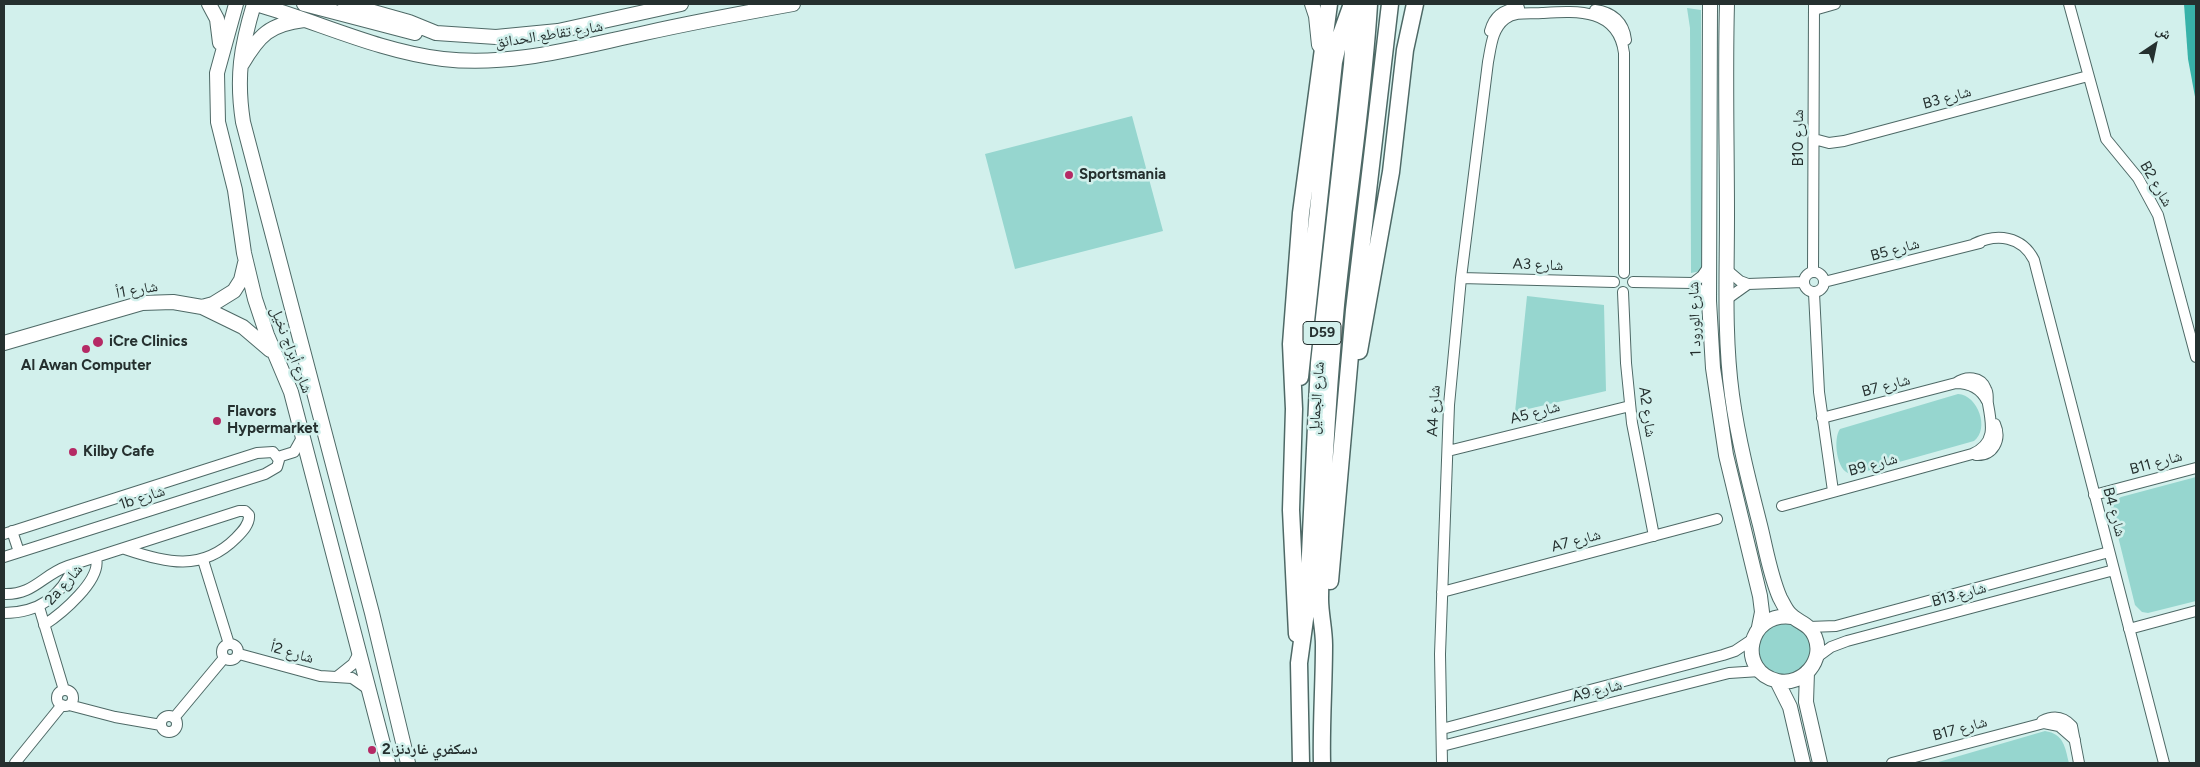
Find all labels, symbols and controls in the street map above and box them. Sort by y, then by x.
street label: شارع تقاطع الحدائق [494,18,604,52]
north arrow [2130,20,2180,70]
text: ش [2153,21,2175,43]
street label: B3 شارع [1921,83,1973,113]
street label: B10 شارع [1790,109,1808,167]
street label: B2 شارع [2136,158,2176,210]
place label: Sportsmania [1079,166,1166,184]
marker: Sportsmania [1063,169,1075,181]
street label: B5 شارع [1869,235,1921,265]
street label: A3 شارع [1512,255,1564,275]
street label: شارع 1أ [115,277,159,303]
street label: شارع الورود 1 [1685,281,1705,357]
street label: شارع أبراج نخيل [266,304,316,396]
road number: D59 [1303,322,1341,344]
place label: iCre Clinics [109,333,187,351]
marker: iCre Clinics [91,335,105,349]
marker: Al Awan Computer [80,343,92,355]
place label: Al Awan Computer [21,357,151,375]
street label: شارع الجمايل [1305,361,1329,435]
street label: B7 شارع [1860,371,1912,401]
street label: A4 شارع [1424,385,1444,437]
street label: A2 شارع [1635,386,1659,438]
street label: A5 شارع [1508,398,1562,428]
place label: Flavors Hypermarket [227,403,319,438]
marker: Flavors Hypermarket [211,415,223,427]
place label: Kilby Cafe [83,443,154,461]
marker: Kilby Cafe [67,446,79,458]
street label: B11 شارع [2128,447,2184,479]
street label: B9 شارع [1847,450,1899,480]
street label: 1b شارع [117,482,167,514]
street label: B4 شارع [2099,485,2129,539]
street label: A7 شارع [1549,526,1603,556]
street label: 2a شارع [41,561,87,609]
street label: B13 شارع [1930,579,1988,611]
street label: شارع 2أ [268,638,316,668]
street label: A9 شارع [1570,676,1624,706]
street label: B17 شارع [1931,713,1989,745]
place label: دسكفري غاردنز 2 [382,741,478,759]
marker: دسكفري غاردنز 2 [366,744,378,756]

